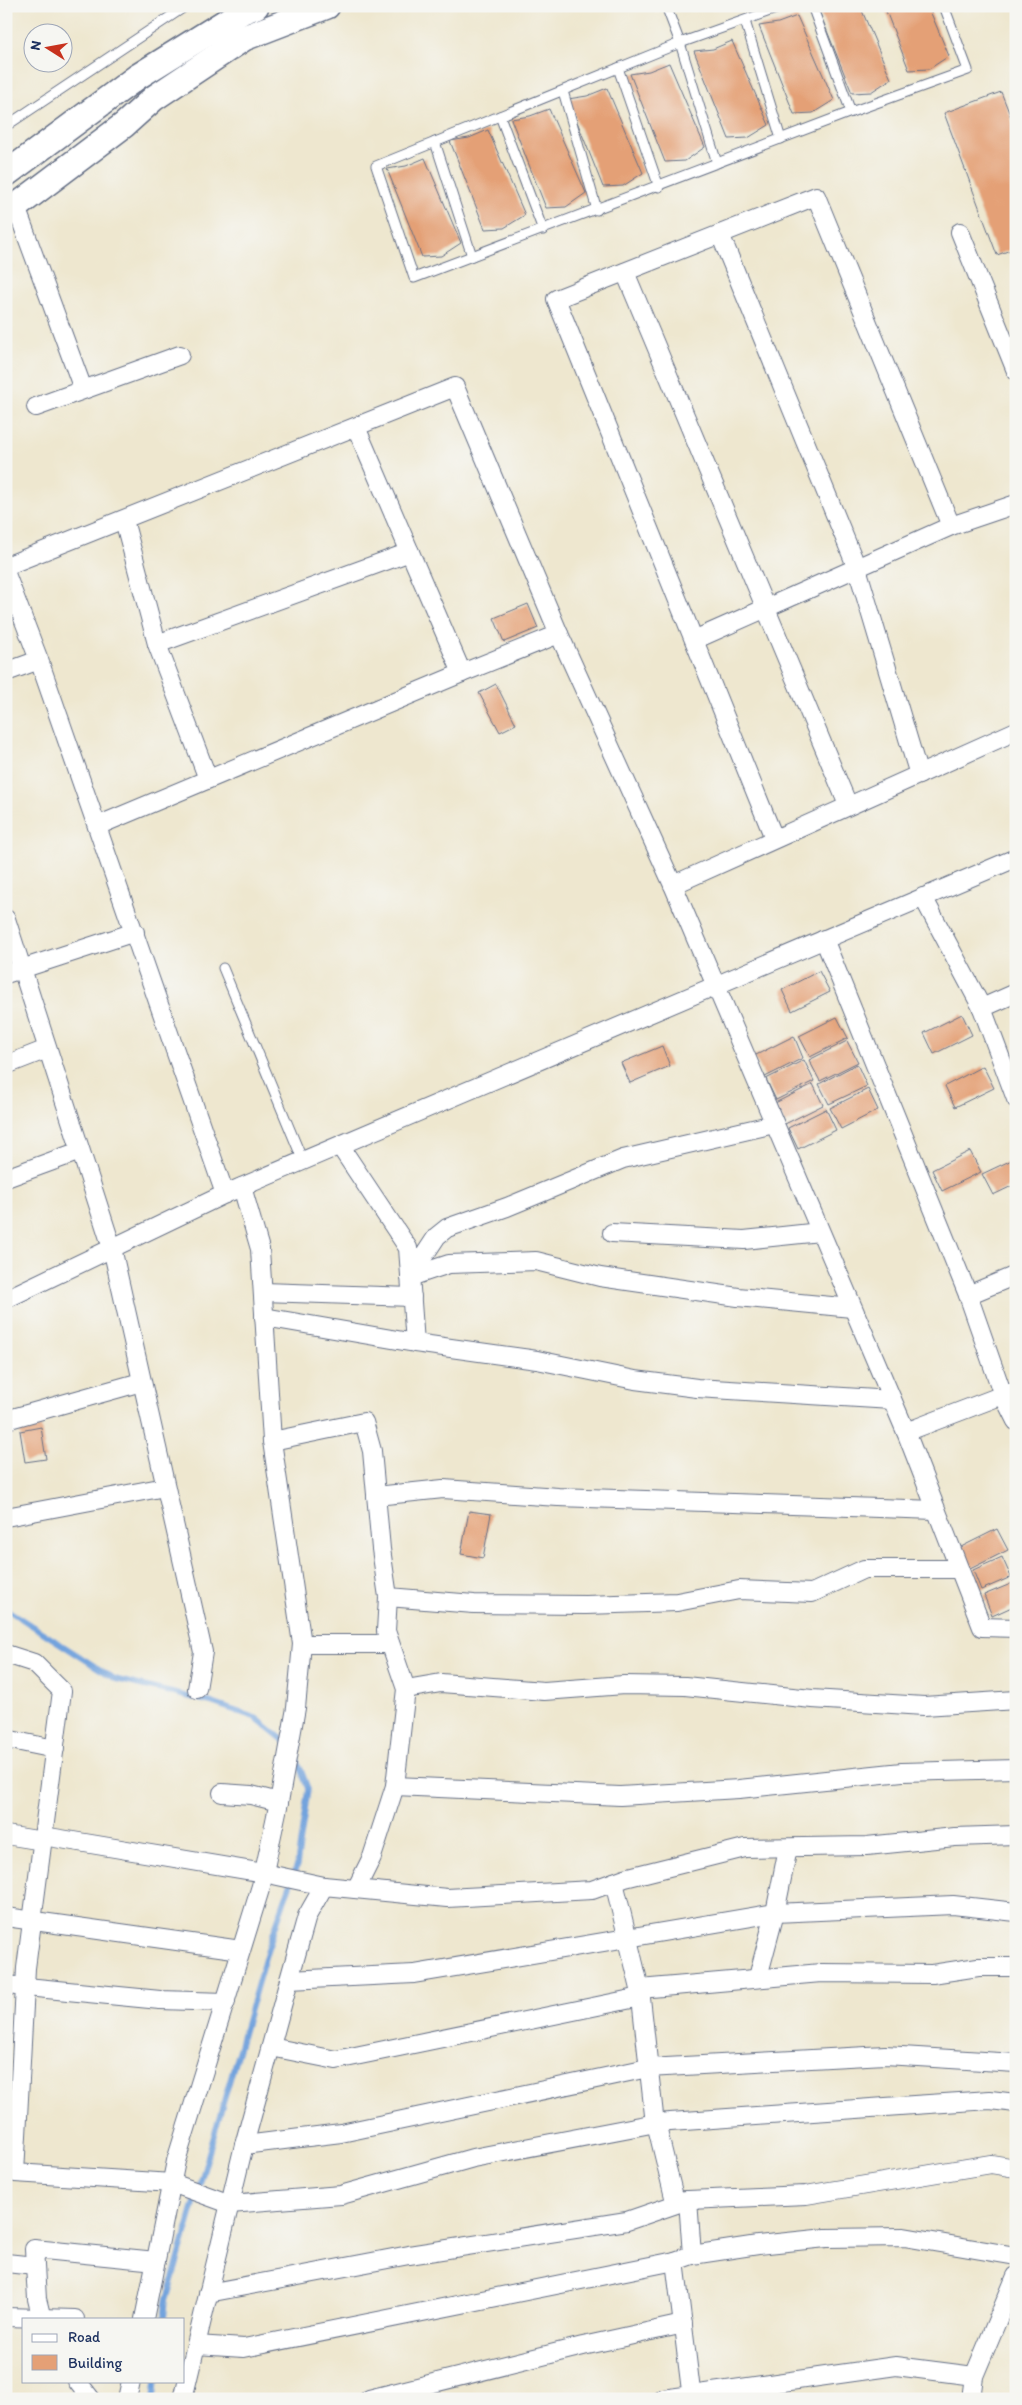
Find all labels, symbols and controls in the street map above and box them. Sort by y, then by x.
north arrow [22,22,72,72]
text: N [26,39,45,52]
legend [22,2318,185,2382]
text: Road [68,2328,101,2346]
text: Building [68,2354,122,2372]

